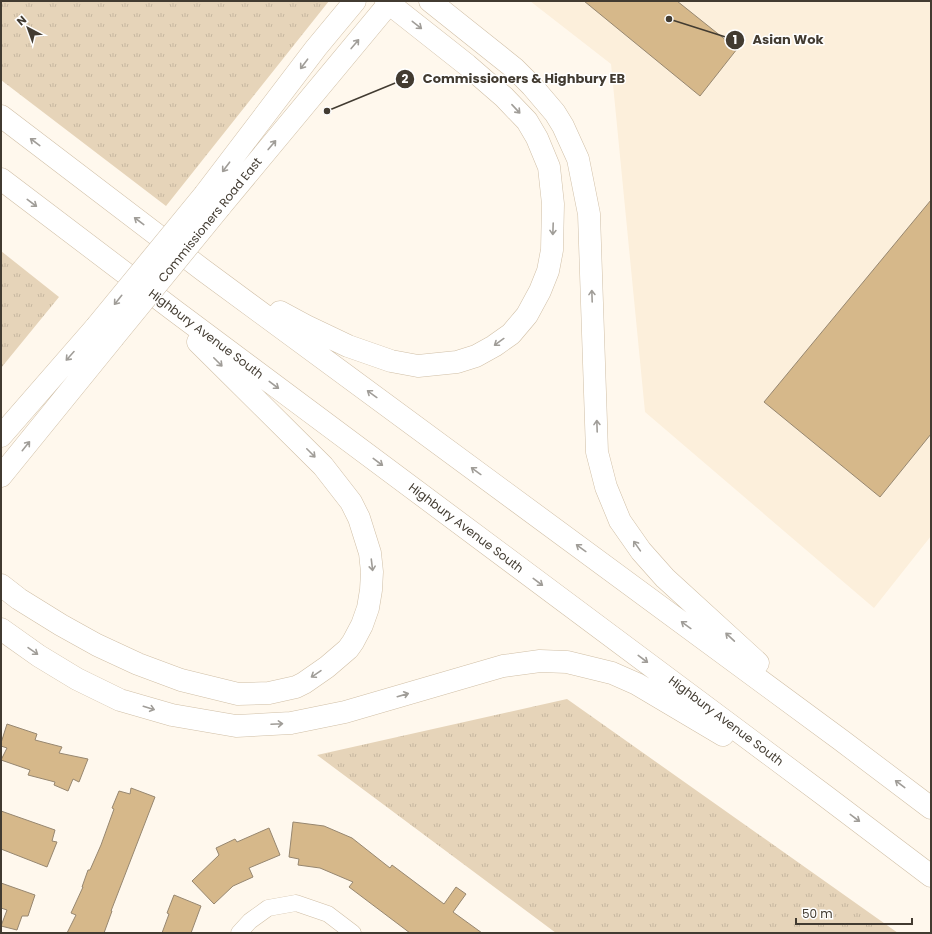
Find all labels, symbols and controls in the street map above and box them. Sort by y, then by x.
north arrow [8,8,48,48]
text: N [13,12,30,29]
one-way arrow [411,21,422,30]
callout: Asian Wok [725,27,832,52]
text: Asian Wok [752,30,824,49]
text: 1 [733,31,737,48]
one-way arrow [350,39,359,50]
one-way arrow [300,58,308,69]
callout: Commissioners & Highbury EB [395,66,633,91]
text: Commissioners & Highbury EB [423,69,626,88]
text: 2 [402,70,409,87]
one-way arrow [511,104,520,114]
one-way arrow [30,138,41,146]
one-way arrow [268,139,276,150]
street label: Commissioners Road East [154,154,265,286]
one-way arrow [222,162,230,173]
one-way arrow [27,198,38,207]
one-way arrow [133,216,144,225]
one-way arrow [549,222,557,235]
street label: Highbury Avenue South [145,285,267,383]
one-way arrow [588,290,596,303]
one-way arrow [114,295,123,306]
one-way arrow [494,338,505,346]
one-way arrow [66,351,75,362]
one-way arrow [213,357,223,367]
one-way arrow [268,380,279,389]
one-way arrow [366,390,377,398]
one-way arrow [593,420,600,433]
one-way arrow [21,441,30,452]
one-way arrow [306,448,316,458]
one-way arrow [372,458,383,466]
one-way arrow [471,467,482,475]
street label: Highbury Avenue South [405,479,527,577]
one-way arrow [633,541,641,552]
one-way arrow [576,544,587,552]
one-way arrow [368,558,375,571]
one-way arrow [533,578,544,586]
one-way arrow [680,621,691,629]
one-way arrow [725,633,735,642]
one-way arrow [27,647,38,655]
one-way arrow [637,655,648,664]
one-way arrow [311,670,322,679]
street label: Highbury Avenue South [665,672,787,770]
one-way arrow [397,691,410,698]
one-way arrow [142,705,155,712]
one-way arrow [270,720,283,727]
one-way arrow [894,780,905,788]
one-way arrow [850,814,861,823]
scale bar [796,900,912,926]
text: 50 m [802,905,833,922]

